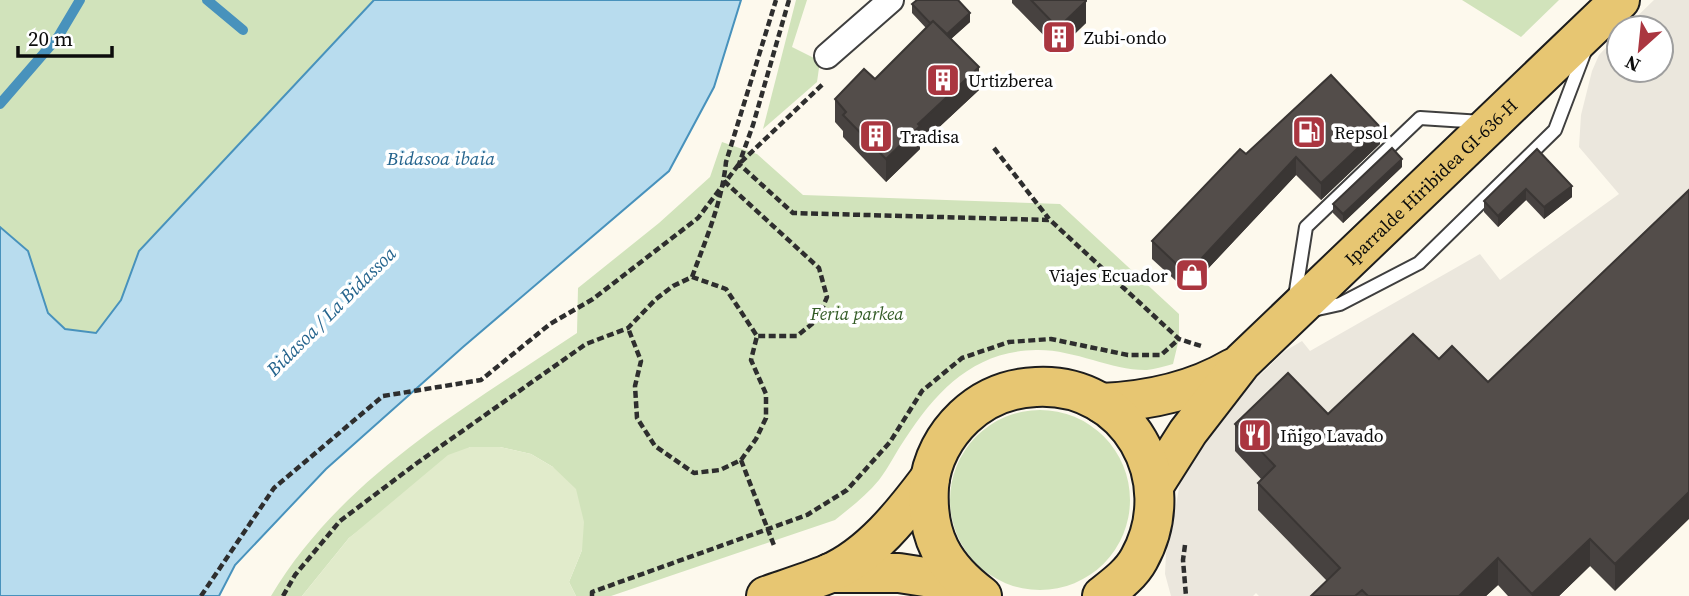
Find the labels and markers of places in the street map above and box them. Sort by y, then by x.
building icon: Zubi-ondo [1040,18,1078,56]
place label: Zubi-ondo [1084,25,1167,50]
building icon: Urtizberea [924,61,962,99]
place label: Urtizberea [968,68,1054,93]
fuel station icon: Repsol [1290,113,1328,151]
building icon: Tradisa [857,117,895,155]
place label: Repsol [1334,120,1388,145]
place label: Tradisa [900,124,960,149]
shop icon: Viajes Ecuador [1173,256,1211,294]
place label: Viajes Ecuador [1049,263,1168,288]
restaurant icon: Iñigo Lavado [1236,416,1274,454]
place label: Iñigo Lavado [1280,423,1384,448]

